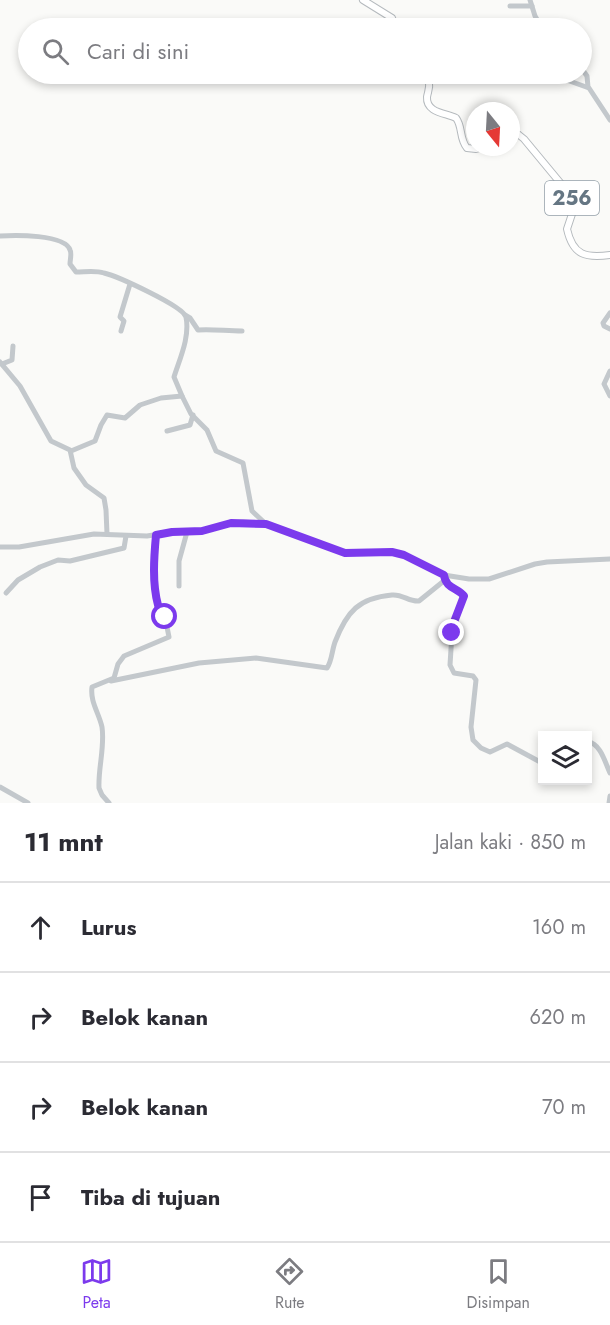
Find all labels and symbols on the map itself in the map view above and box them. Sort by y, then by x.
north arrow [466,102,520,156]
road number: 256 [545,181,599,215]
route start [151,603,177,629]
route end [438,619,464,645]

